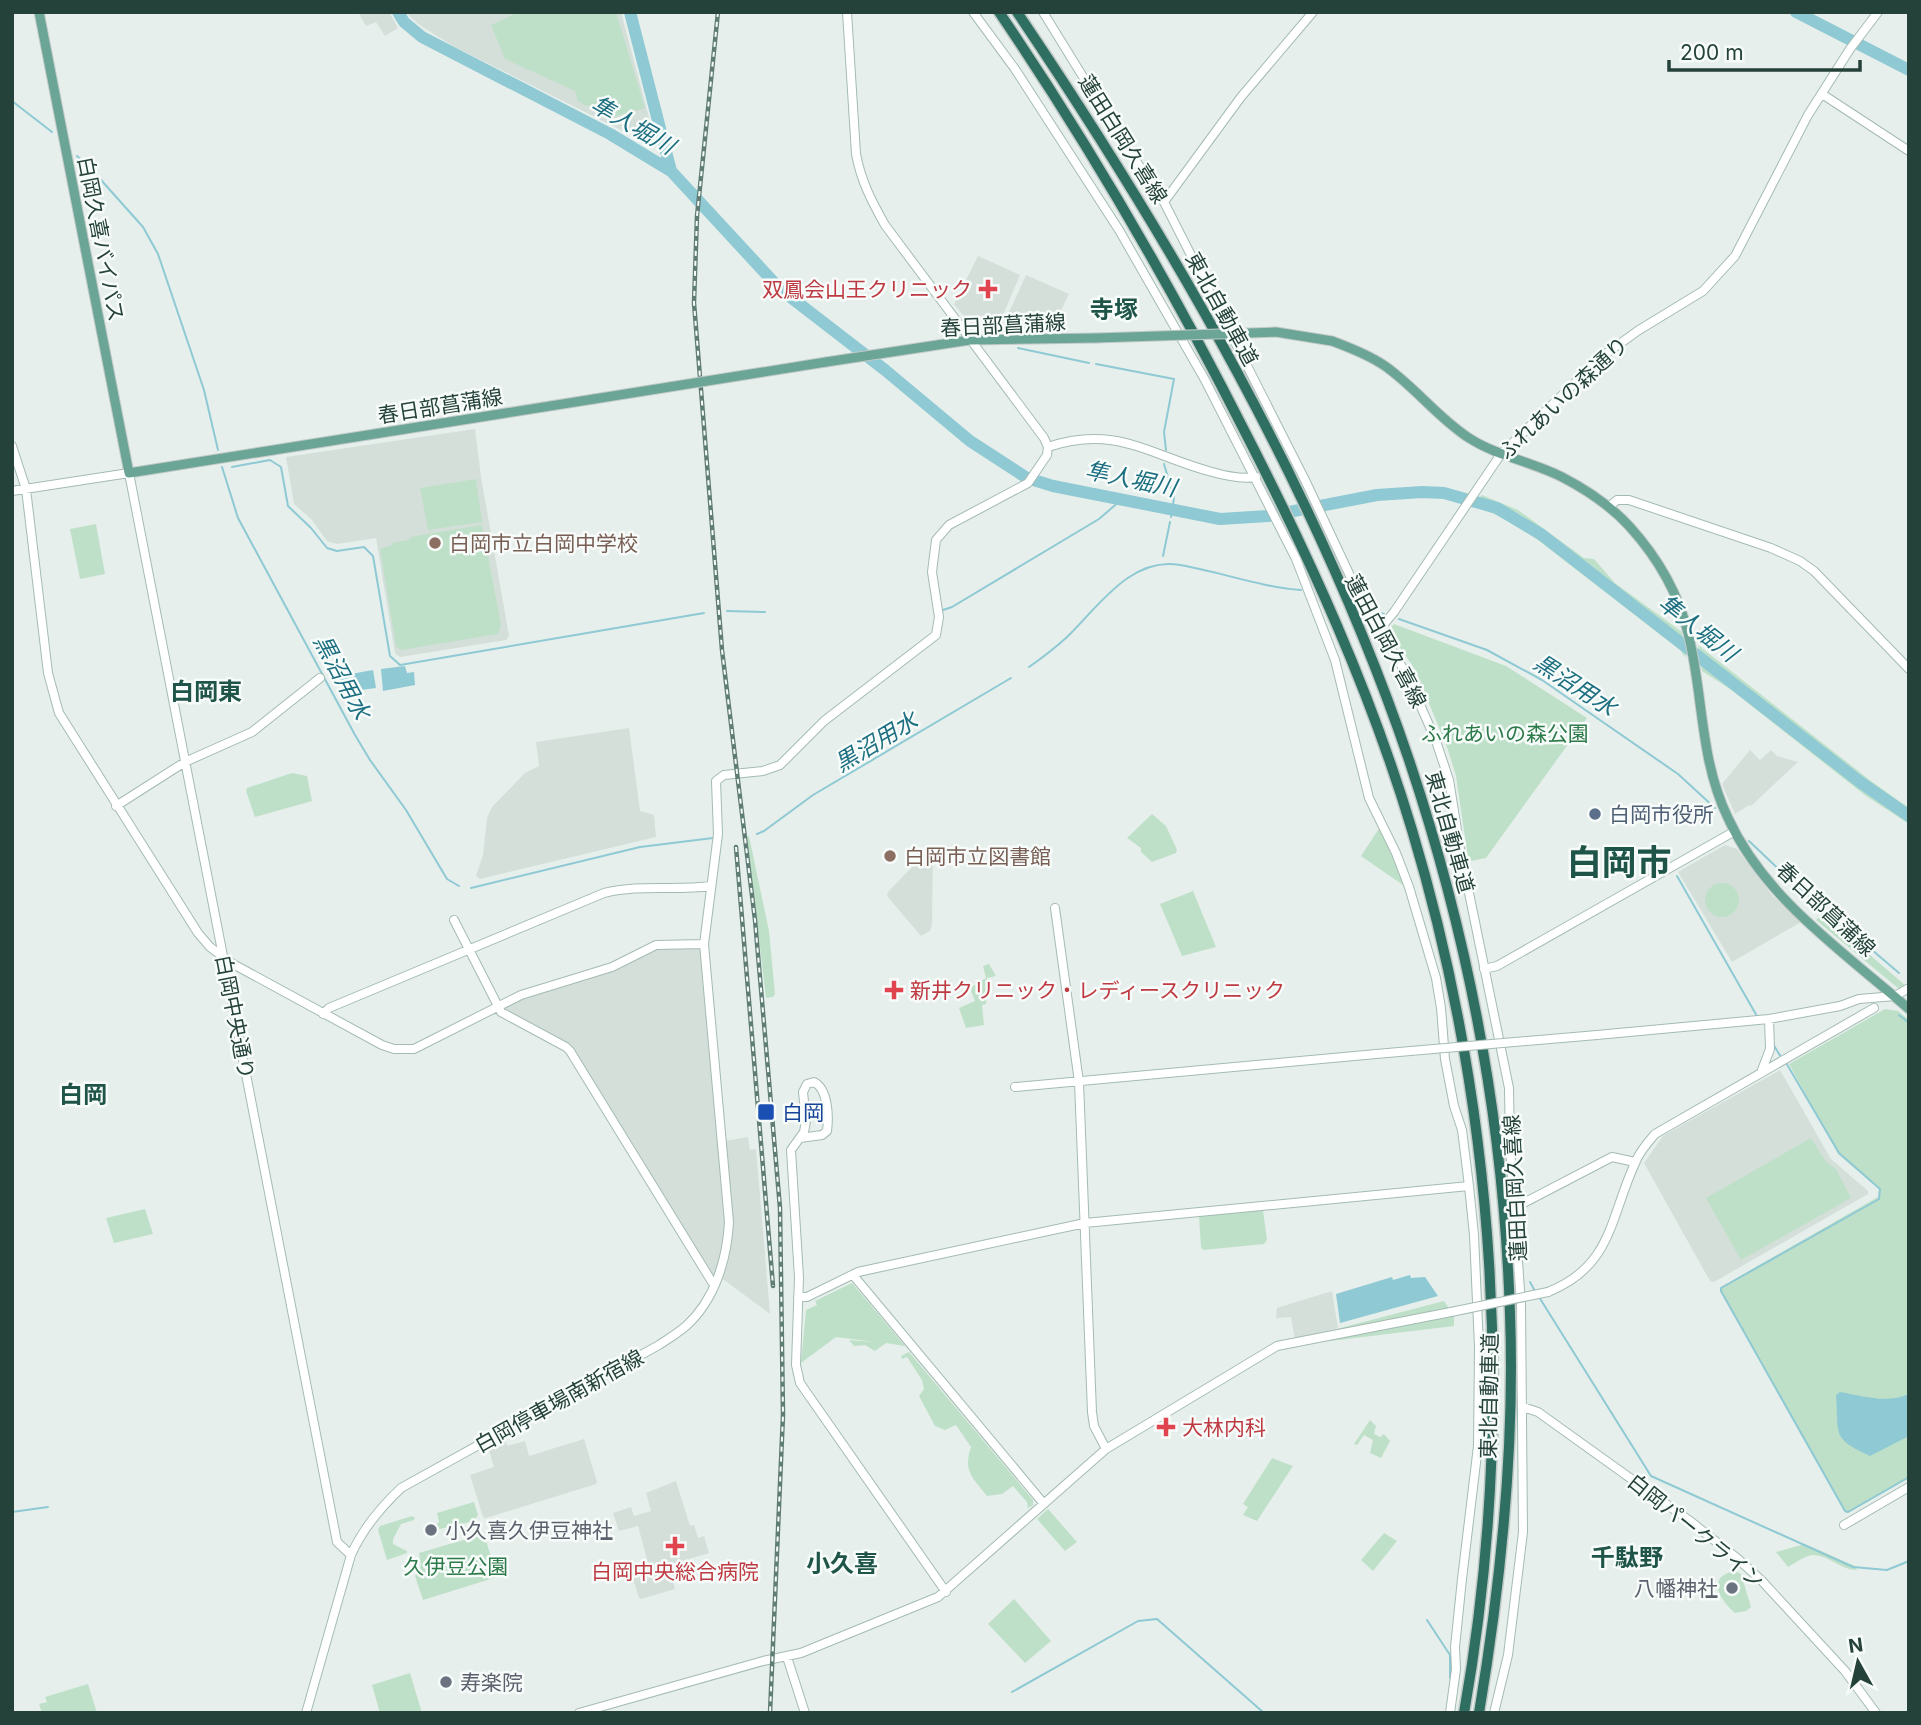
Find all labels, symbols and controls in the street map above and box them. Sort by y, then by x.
scale bar [1669,28,1860,72]
text: 200 m [1680,40,1744,65]
street label: 蓮田白岡久喜線 [1073,70,1173,208]
water label: 隼人堀川 [586,90,682,162]
street label: 白岡久喜バイパス [73,154,129,324]
street label: 東北自動車道 [1181,248,1263,370]
place label: 双鳳会山王クリニック [762,277,972,302]
marker: 双鳳会山王クリニック [978,279,998,299]
district label: 寺塚 [1090,295,1138,324]
street label: 春日部菖蒲線 [939,309,1067,341]
street label: ふれあいの森通り [1493,332,1633,464]
street label: 春日部菖蒲線 [376,384,504,428]
water label: 隼人堀川 [1083,456,1182,503]
place label: 白岡市立白岡中学校 [449,531,638,556]
marker: 白岡市立白岡中学校 [427,535,443,551]
street label: 蓮田白岡久喜線 [1340,570,1432,712]
water label: 隼人堀川 [1653,589,1745,669]
water label: 黒沼用水 [308,630,377,727]
water label: 黒沼用水 [1529,648,1624,723]
district label: 白岡東 [170,677,242,706]
water label: 黒沼用水 [829,705,925,778]
park label: ふれあいの森公園 [1421,721,1589,746]
street label: 東北自動車道 [1421,768,1479,896]
place label: 白岡市役所 [1609,802,1714,827]
marker: 白岡市役所 [1587,806,1603,822]
district label: 白岡市 [1566,841,1672,883]
place label: 白岡市立図書館 [904,844,1051,869]
marker: 白岡市立図書館 [882,848,898,864]
street label: 春日部菖蒲線 [1771,857,1881,961]
street label: 白岡中央通り [211,953,259,1081]
place label: 新井クリニック・レディースクリニック [910,978,1285,1003]
marker: 新井クリニック・レディースクリニック [884,980,904,1000]
district label: 白岡 [59,1080,107,1109]
place label: 白岡 [782,1100,824,1125]
marker: 白岡 [756,1102,776,1122]
street label: 蓮田白岡久喜線 [1499,1114,1531,1262]
street label: 東北自動車道 [1475,1333,1503,1459]
street label: 白岡停車場南新宿線 [470,1344,648,1458]
place label: 大林内科 [1182,1415,1266,1440]
marker: 大林内科 [1156,1417,1176,1437]
street label: 白岡パークライン [1623,1468,1769,1594]
place label: 小久喜久伊豆神社 [445,1518,613,1543]
marker: 小久喜久伊豆神社 [423,1522,439,1538]
marker: 白岡中央総合病院 [665,1536,685,1556]
district label: 千駄野 [1591,1543,1663,1572]
district label: 小久喜 [806,1549,878,1578]
park label: 久伊豆公園 [404,1554,509,1579]
place label: 白岡中央総合病院 [591,1559,759,1584]
place label: 八幡神社 [1634,1576,1718,1601]
marker: 八幡神社 [1724,1580,1740,1596]
north arrow [1823,1627,1893,1697]
text: N [1847,1633,1864,1658]
place label: 寿楽院 [460,1670,523,1695]
marker: 寿楽院 [438,1674,454,1690]

